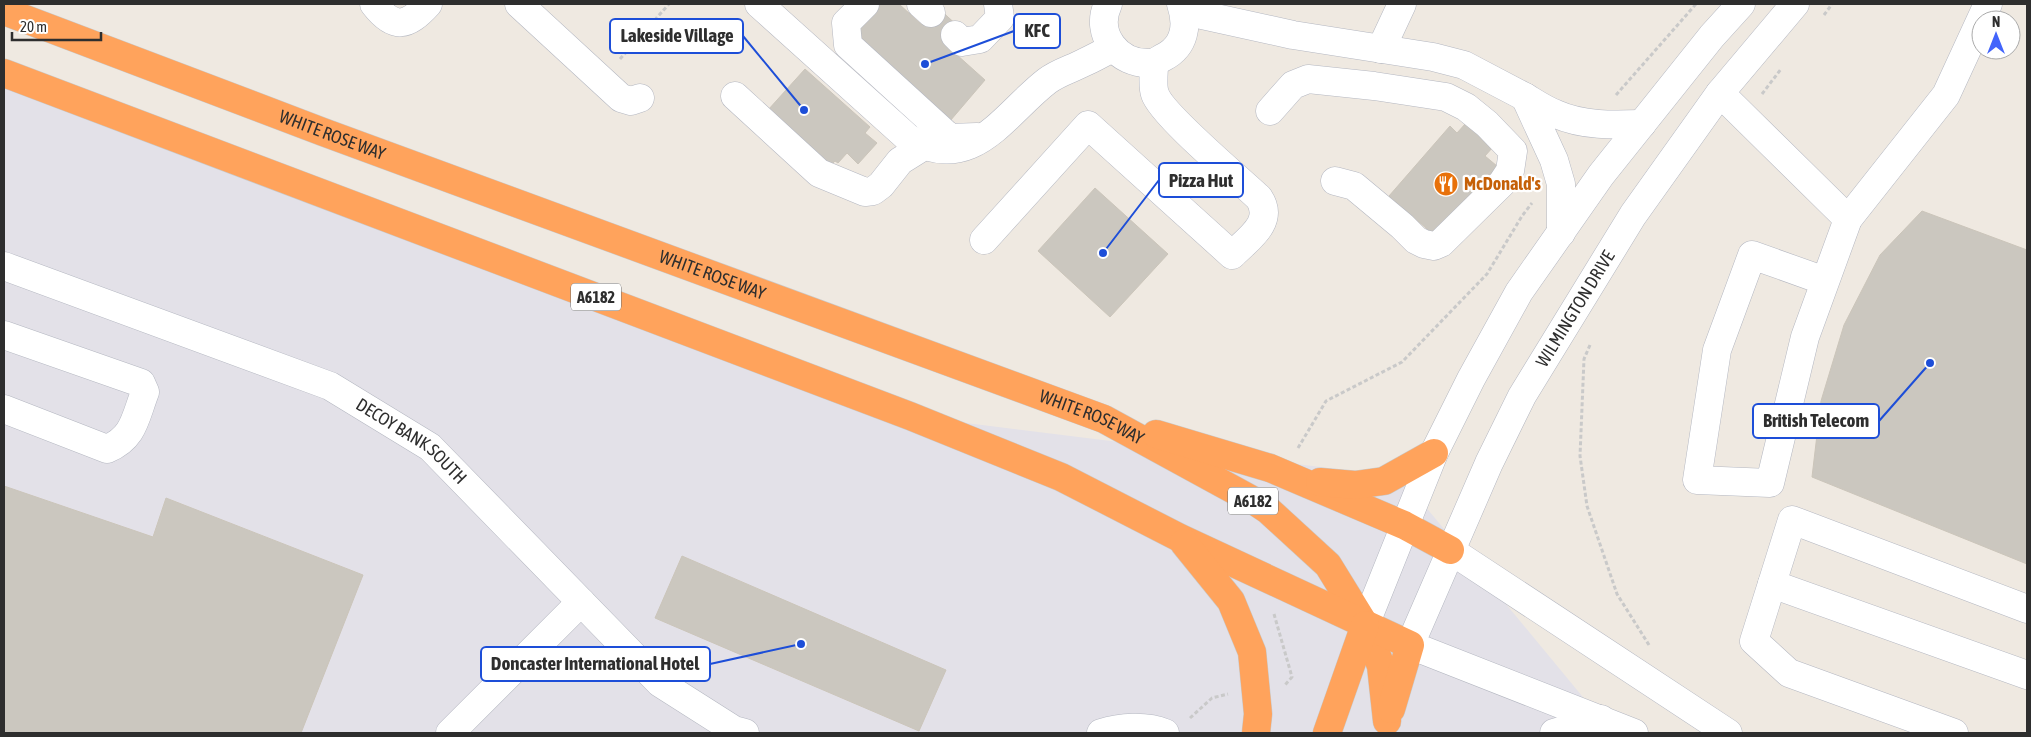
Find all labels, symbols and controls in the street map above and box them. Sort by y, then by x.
scale bar [12,10,101,42]
north arrow [1971,10,2021,60]
callout: KFC [1014,14,1060,48]
text: N [1992,14,2000,30]
text: 20 m [20,18,47,35]
callout: Lakeside Village [610,19,743,53]
text: KFC [1024,19,1050,41]
text: Lakeside Village [620,24,734,46]
street label: WHITE ROSE WAY [276,105,389,164]
callout: Pizza Hut [1159,163,1243,197]
text: Pizza Hut [1169,169,1234,191]
restaurant icon: McDonald's [1433,171,1459,197]
place label: McDonald's [1464,173,1541,194]
street label: WHITE ROSE WAY [656,245,769,304]
street label: WILMINGTON DRIVE [1531,246,1619,371]
road number: A6182 [571,284,621,310]
street label: WHITE ROSE WAY [1037,385,1148,449]
street label: DECOY BANK SOUTH [352,394,471,488]
callout: British Telecom [1753,404,1879,438]
text: British Telecom [1763,409,1869,431]
road number: A6182 [1228,488,1278,514]
callout: Doncaster International Hotel [481,647,710,681]
text: Doncaster International Hotel [491,652,700,674]

